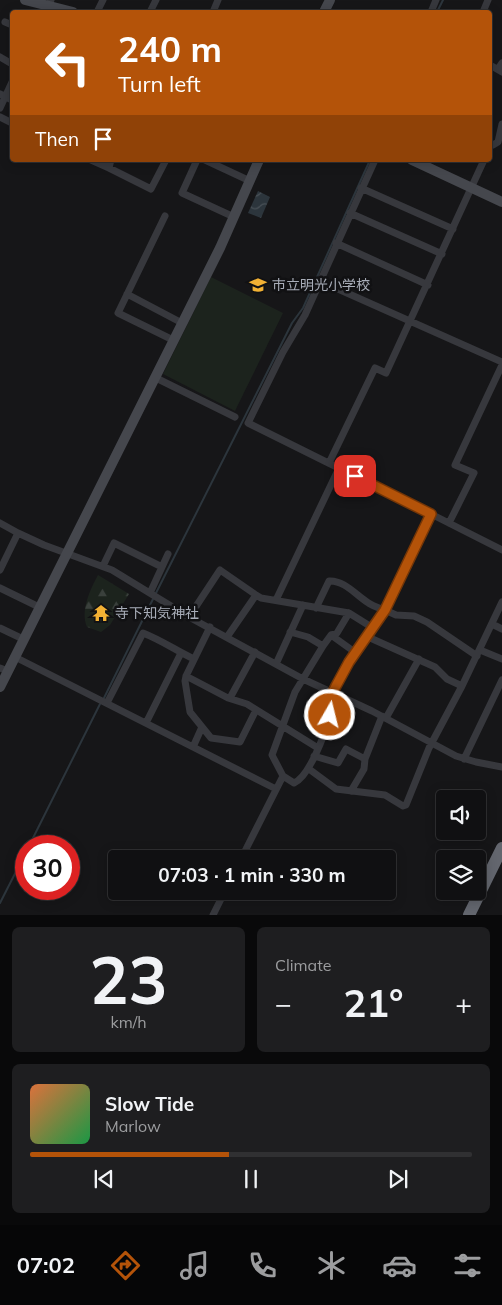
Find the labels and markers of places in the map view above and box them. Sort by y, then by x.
school or university icon: 市立明光小学校 [248,275,268,295]
place label: 市立明光小学校 [272,276,370,294]
pin [334,455,376,497]
temple icon: 寺下知気神社 [91,603,111,623]
place label: 寺下知気神社 [115,604,199,622]

